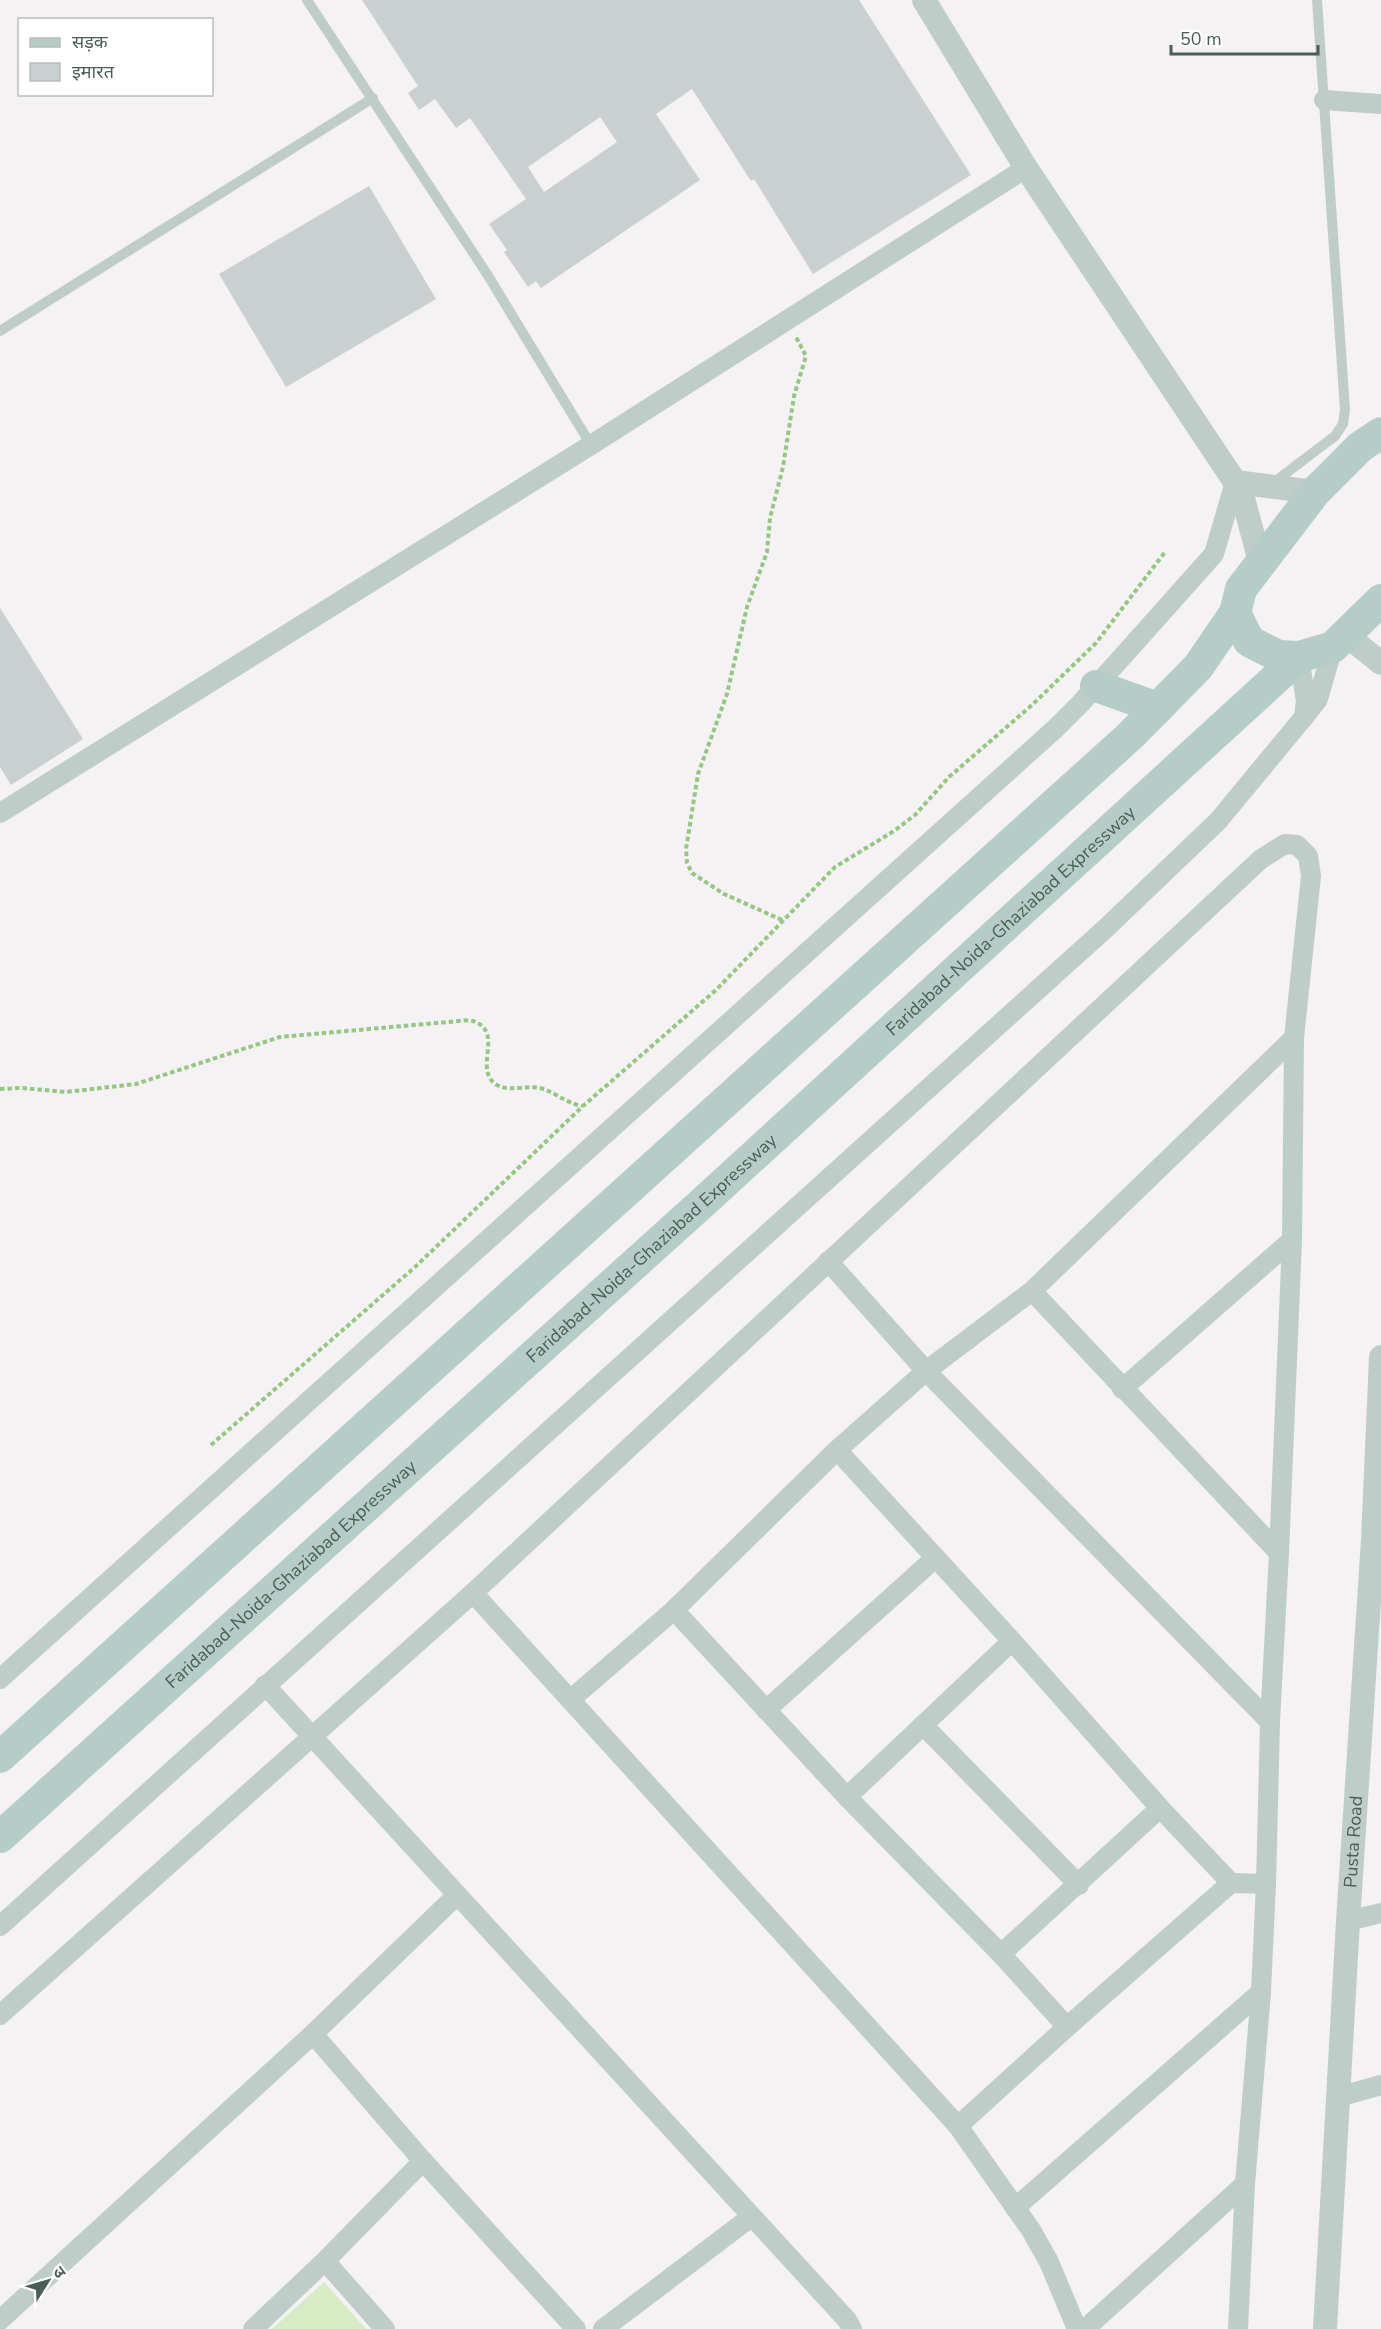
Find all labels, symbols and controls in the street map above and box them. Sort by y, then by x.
legend [18,18,213,96]
scale bar [1171,18,1318,56]
text: 50 m [1180,27,1222,51]
text: सड़क [72,30,109,54]
text: इमारत [72,60,115,84]
street label: Faridabad-Noida-Ghaziabad Expressway [881,800,1141,1041]
street label: Faridabad-Noida-Ghaziabad Expressway [521,1128,783,1368]
street label: Faridabad-Noida-Ghaziabad Expressway [160,1454,422,1694]
street label: Pusta Road [1338,1795,1368,1889]
north arrow [18,2251,78,2311]
text: उ [48,2262,71,2283]

